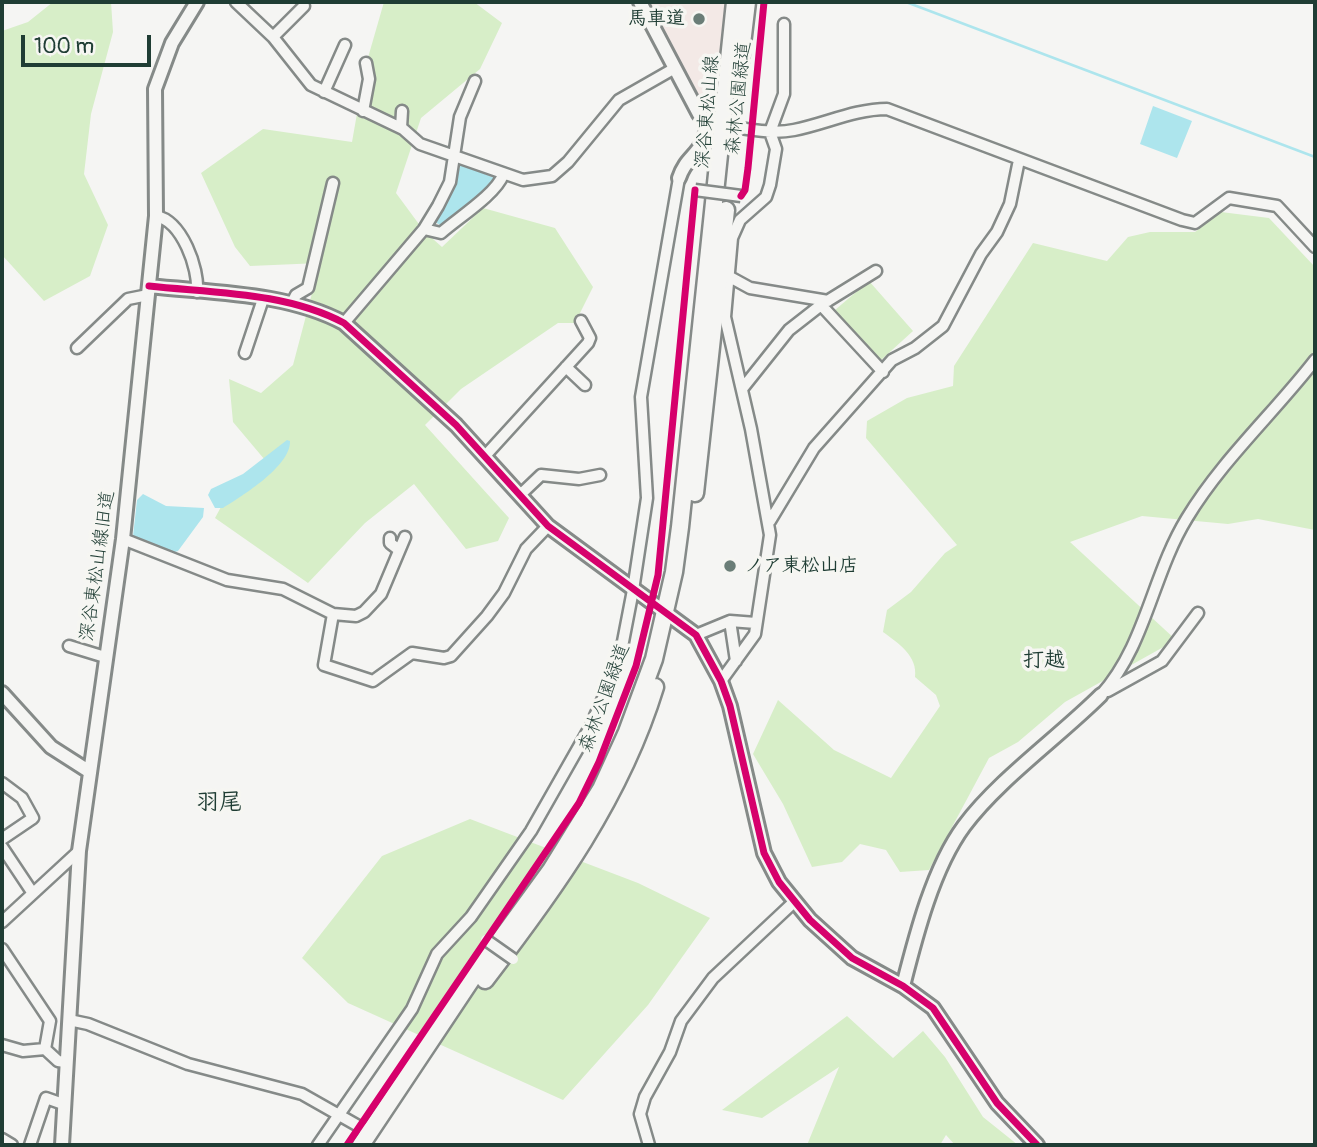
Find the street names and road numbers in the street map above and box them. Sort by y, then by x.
street label: 森林公園緑道 [722,40,756,156]
street label: 深谷東松山線 [692,54,724,170]
street label: 深谷東松山線旧道 [76,489,120,643]
street label: 森林公園緑道 [575,641,635,755]

